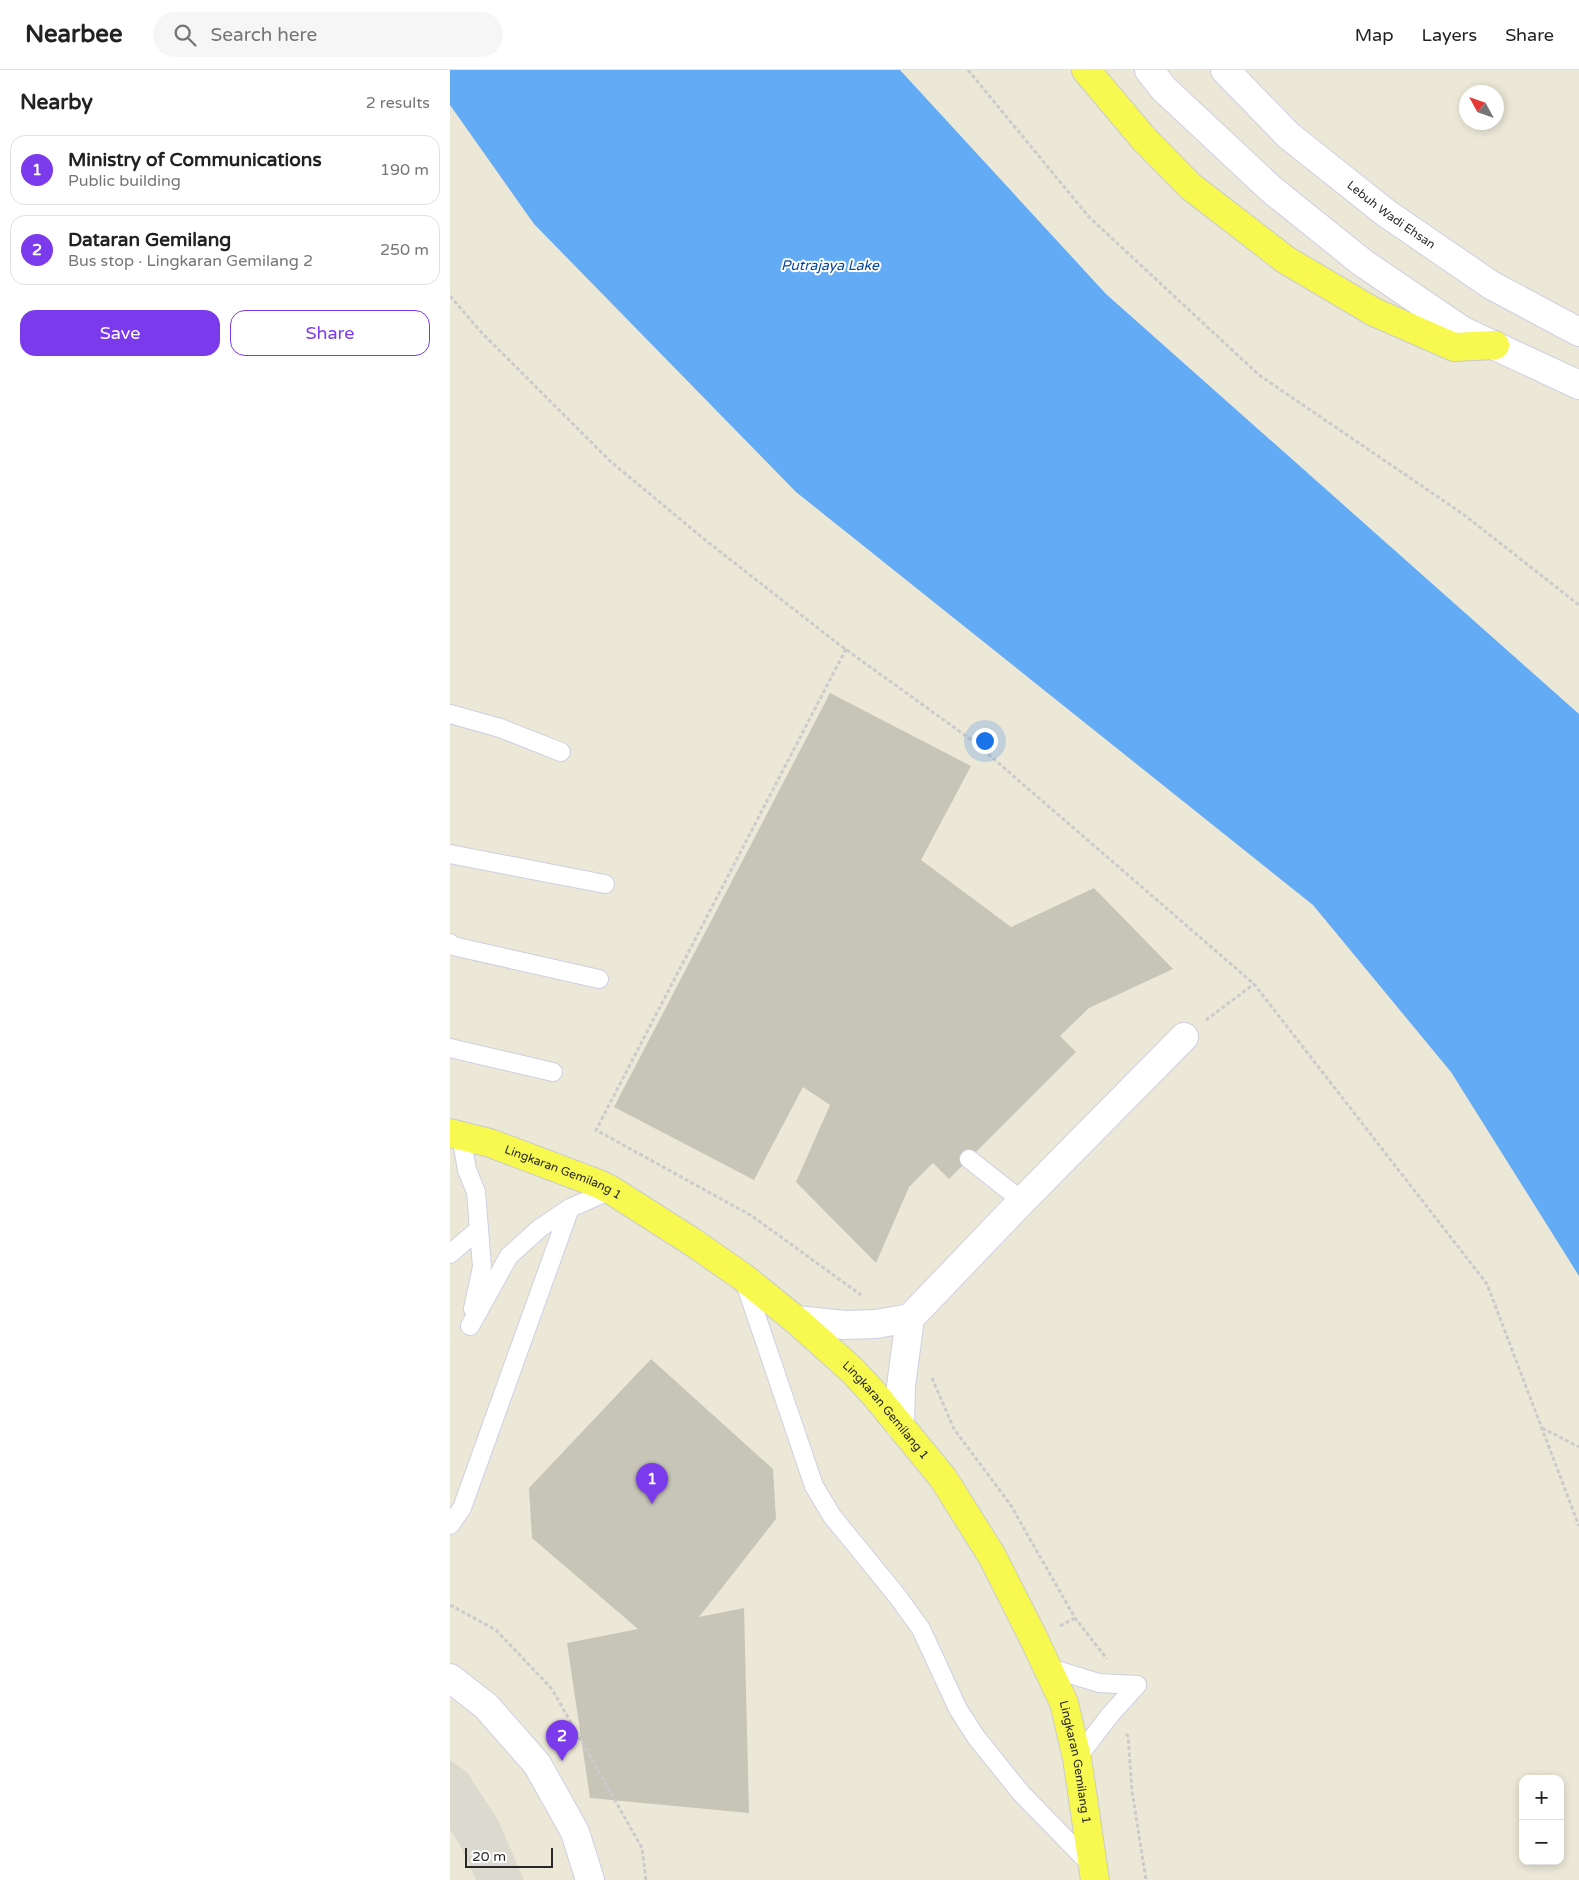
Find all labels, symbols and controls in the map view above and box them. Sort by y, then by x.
search box [153,12,503,57]
text: Nearbee [25,20,123,49]
icon: search [171,21,199,49]
text: Search here [211,24,317,46]
text: Map [1355,24,1394,46]
text: Layers [1422,24,1477,46]
text: Share [1505,24,1554,46]
north arrow [1459,85,1504,130]
text: Nearby [20,90,93,115]
text: 2 results [366,93,430,113]
text: Ministry of Communications [68,149,322,171]
text: 1 [32,160,42,180]
text: 190 m [380,160,429,180]
text: Public building [68,171,181,191]
street label: Lebuh Wadi Ehsan [1344,178,1438,252]
text: Dataran Gemilang [68,229,231,251]
text: 2 [32,240,42,260]
text: 250 m [380,240,429,260]
text: Bus stop · Lingkaran Gemilang 2 [68,251,313,271]
water label: Putrajaya Lake [781,257,880,274]
button: Save [20,310,220,356]
button: Share [230,310,430,356]
your location [972,728,998,754]
street label: Lingkaran Gemilang 1 [503,1142,624,1202]
street label: Lingkaran Gemilang 1 [840,1358,932,1462]
pin: 1 [636,1463,668,1504]
street label: Lingkaran Gemilang 1 [1057,1699,1094,1825]
pin: 2 [546,1720,578,1761]
map controls [1519,1775,1564,1865]
button: + [1519,1775,1564,1820]
button: − [1519,1820,1564,1865]
scale bar [465,1845,552,1868]
text: 20 m [472,1848,506,1865]

